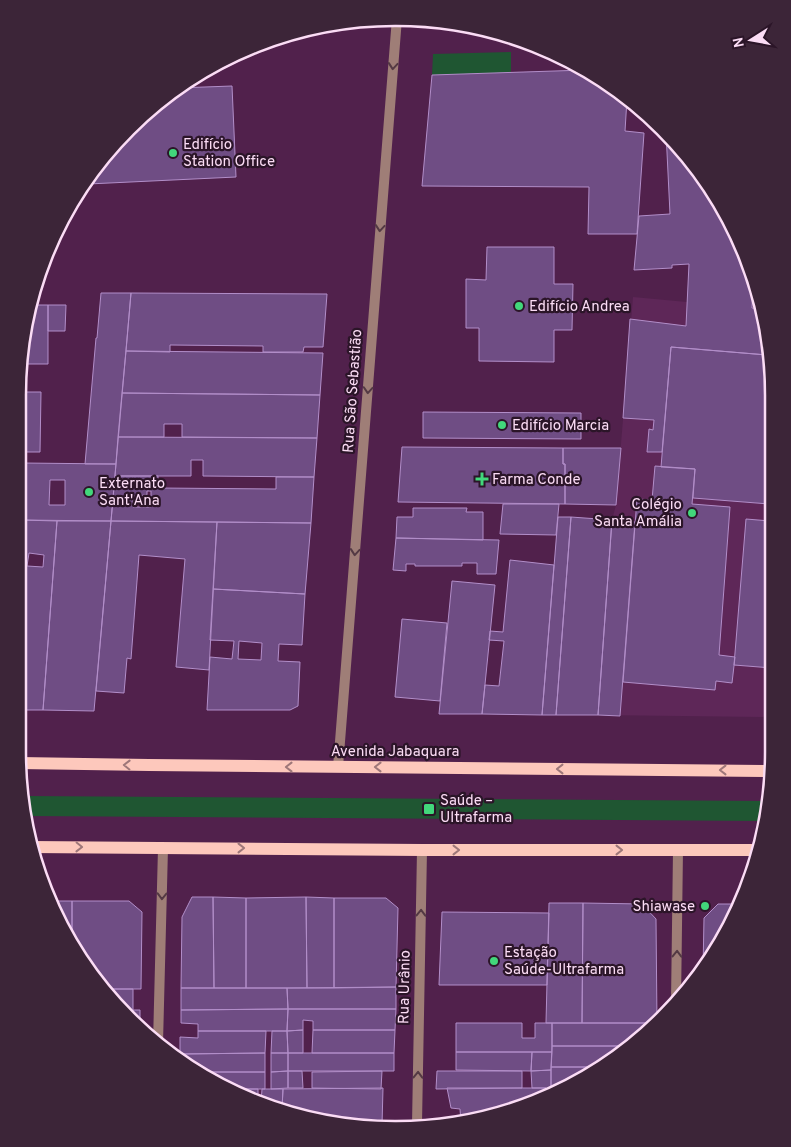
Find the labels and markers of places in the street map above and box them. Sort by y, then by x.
place label: Edifício Station Office [183,136,275,172]
marker: Edifício Station Office [167,147,179,159]
place label: Edifício Andrea [529,298,630,317]
marker: Edifício Andrea [513,300,525,312]
place label: Edifício Marcia [512,417,609,436]
marker: Edifício Marcia [496,419,508,431]
place label: Farma Conde [492,471,581,490]
marker: Farma Conde [476,473,488,485]
place label: Externato Sant'Ana [99,475,165,511]
marker: Externato Sant'Ana [83,486,95,498]
place label: Colégio Santa Amália [594,496,682,532]
marker: Colégio Santa Amália [686,507,698,519]
place label: Saúde – Ultrafarma [440,792,512,828]
marker: Saúde – Ultrafarma [422,802,436,816]
place label: Shiawase [633,898,695,917]
marker: Shiawase [699,900,711,912]
place label: Estação Saúde-Ultrafarma [504,944,624,980]
marker: Estação Saúde-Ultrafarma [488,955,500,967]

